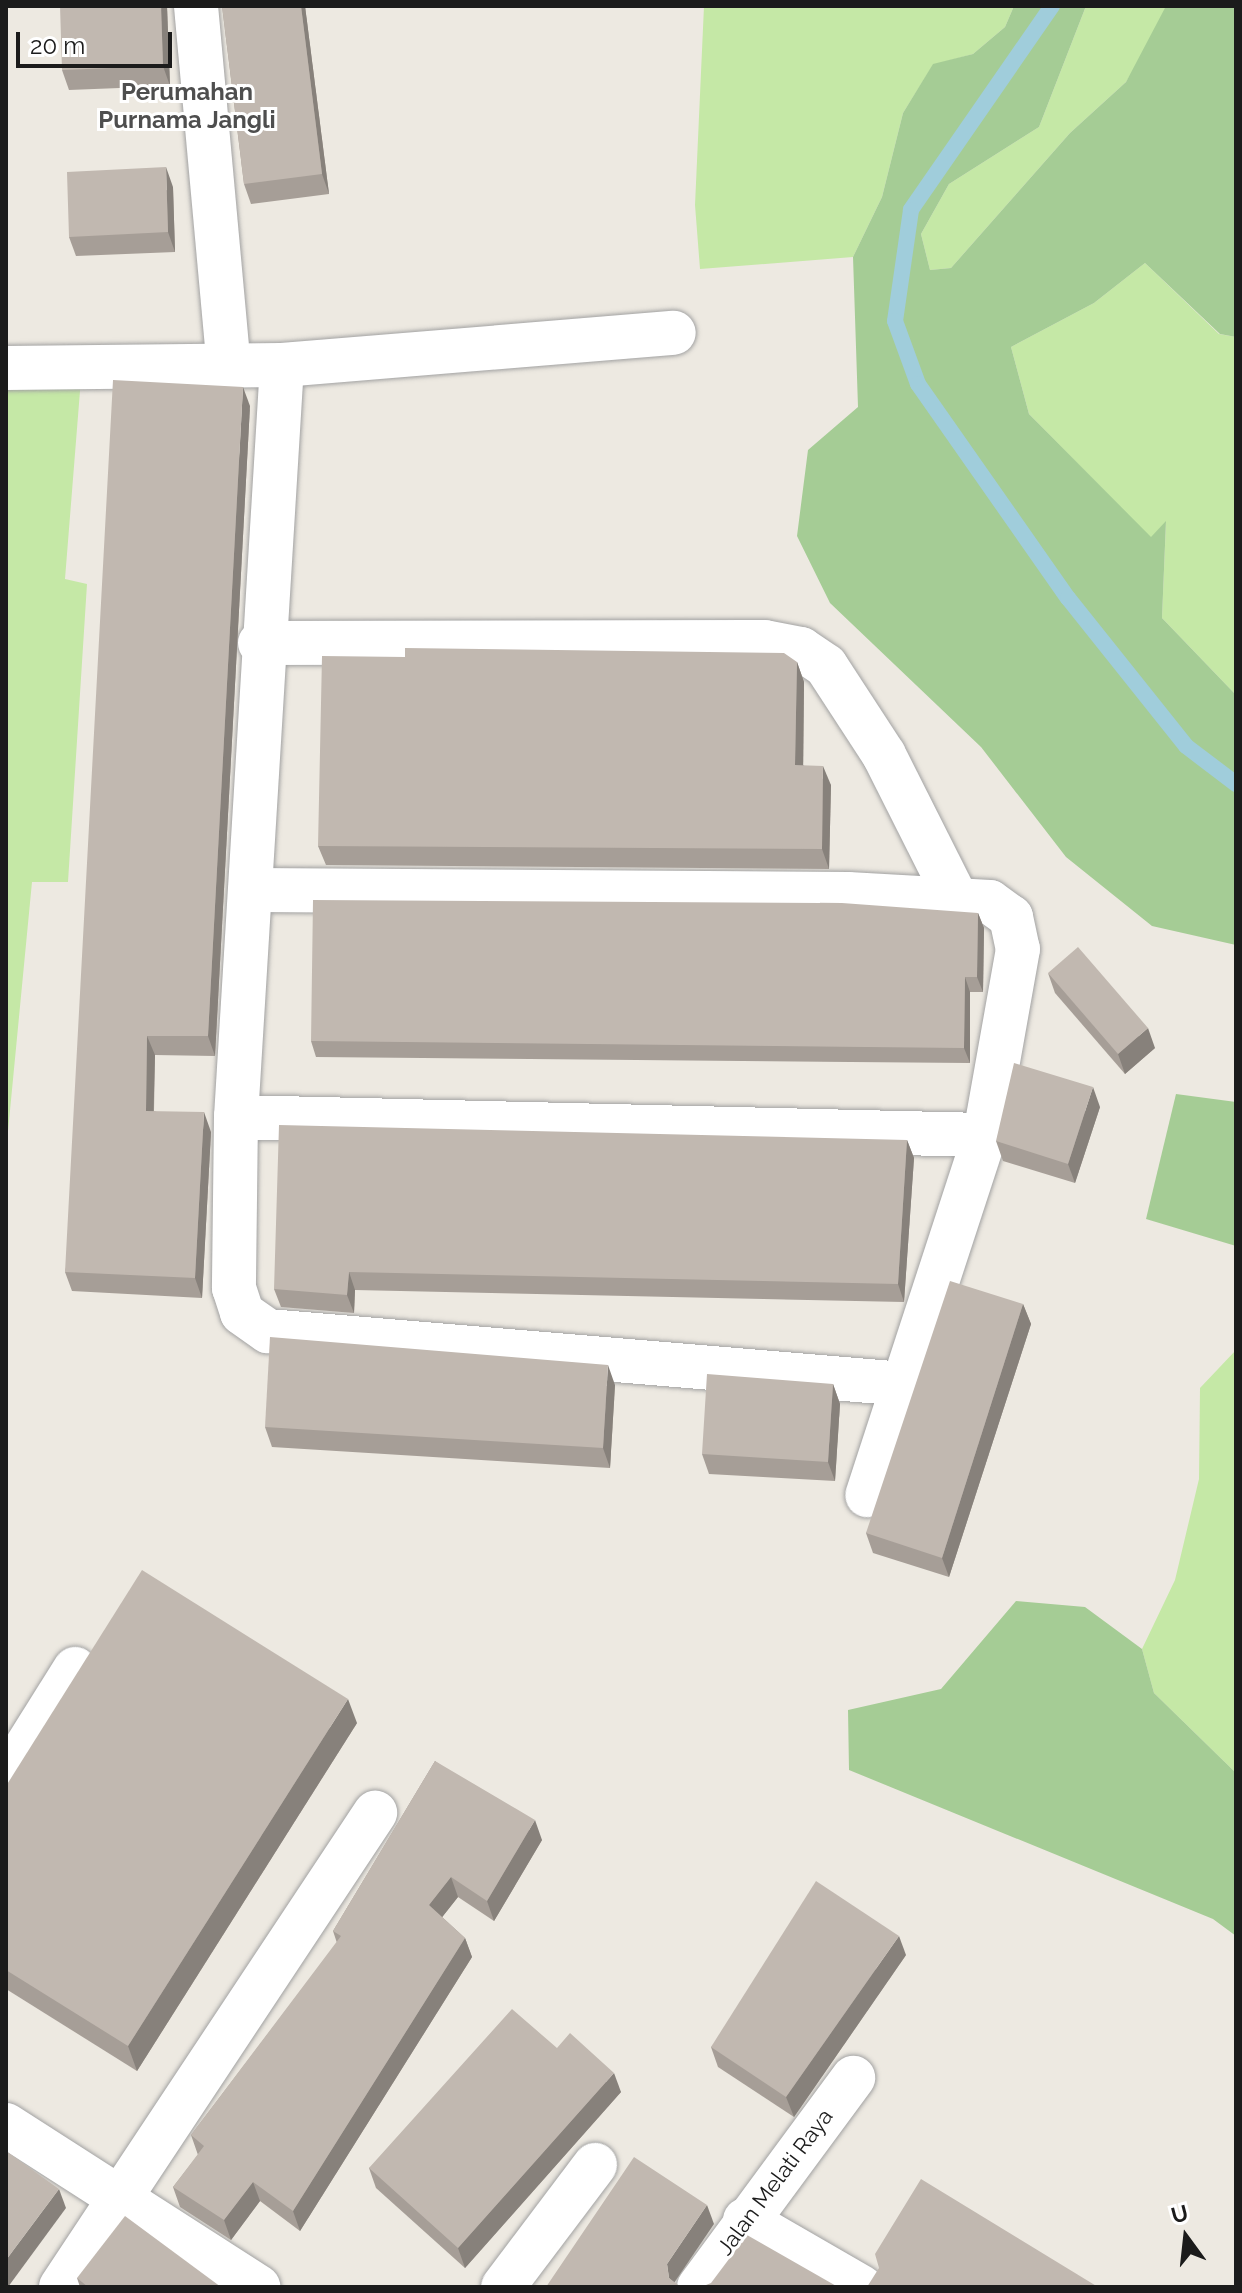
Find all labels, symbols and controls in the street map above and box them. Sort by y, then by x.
scale bar [20,16,176,66]
text: 20 m [30,31,85,60]
district label: Perumahan Purnama Jangli [98,78,276,134]
street label: Jalan Melati Raya [712,2104,838,2260]
north arrow [1146,2197,1226,2277]
text: U [1168,2199,1191,2229]

